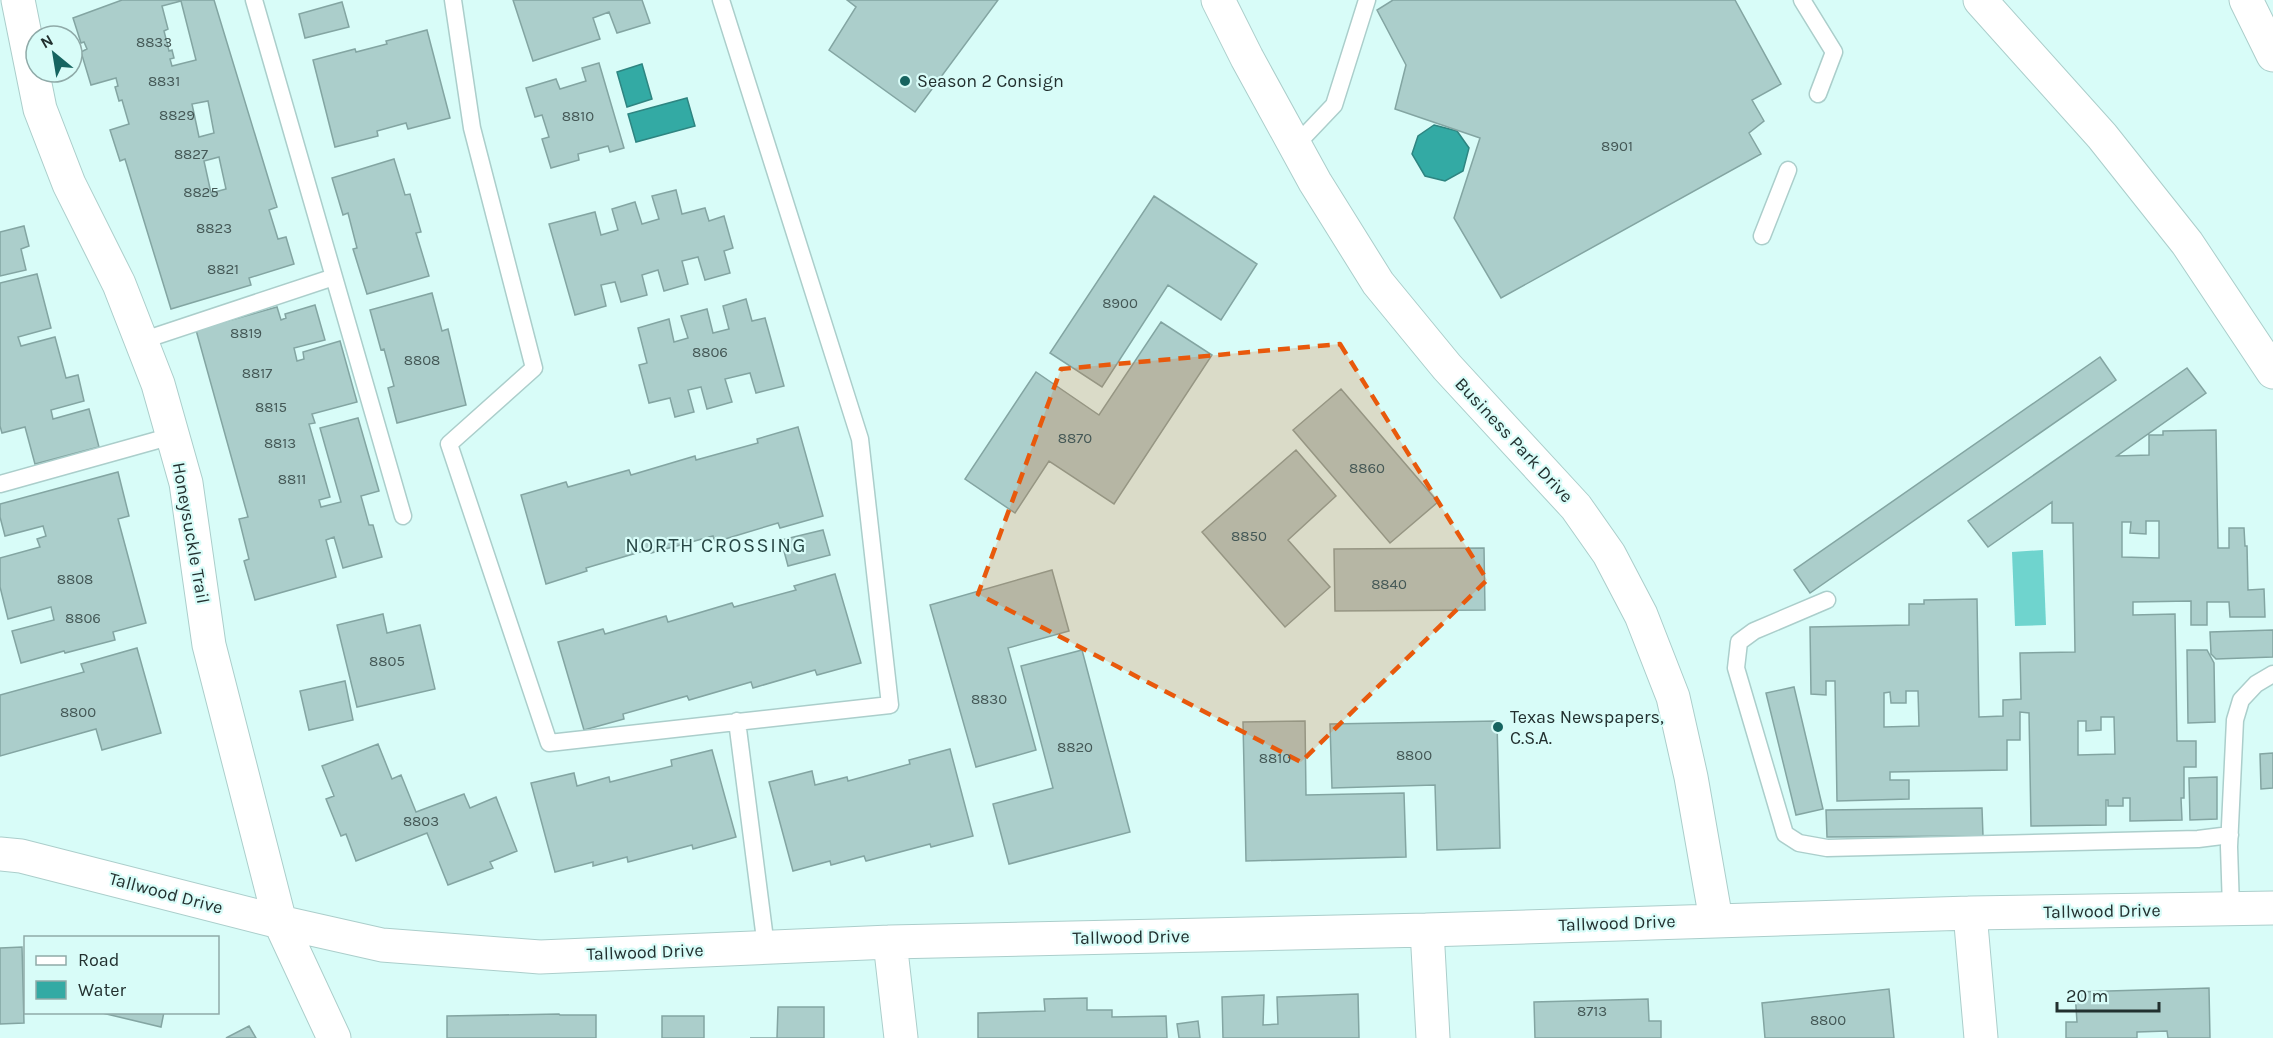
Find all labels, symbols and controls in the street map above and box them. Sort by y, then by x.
north arrow [24,24,84,84]
text: N [37,30,56,53]
house number: 8833 [136,33,172,51]
place label: Season 2 Consign [917,70,1064,92]
house number: 8831 [148,72,180,90]
marker: Season 2 Consign [898,74,912,88]
house number: 8829 [159,106,195,124]
house number: 8810 [562,107,594,125]
house number: 8901 [1601,137,1633,155]
house number: 8827 [174,145,208,163]
house number: 8825 [183,183,219,201]
house number: 8823 [196,219,232,237]
house number: 8821 [207,260,239,278]
house number: 8900 [1102,294,1138,312]
house number: 8819 [230,324,262,342]
house number: 8806 [692,343,728,361]
house number: 8808 [404,351,440,369]
house number: 8817 [242,364,272,382]
street label: Business Park Drive [1450,373,1578,507]
house number: 8815 [255,398,287,416]
house number: 8870 [1058,429,1092,447]
house number: 8813 [264,434,296,452]
house number: 8860 [1349,459,1385,477]
street label: Honeysuckle Trail [168,461,214,605]
house number: 8811 [278,470,306,488]
house number: 8850 [1231,527,1267,545]
district label: NORTH CROSSING [625,534,807,557]
house number: 8808 [57,570,93,588]
house number: 8840 [1371,575,1407,593]
house number: 8806 [65,609,101,627]
house number: 8805 [369,652,405,670]
house number: 8830 [971,690,1007,708]
house number: 8800 [60,703,96,721]
place label: Texas Newspapers, C.S.A. [1510,706,1664,749]
marker: Texas Newspapers, C.S.A. [1491,720,1505,734]
house number: 8820 [1057,738,1093,756]
house number: 8800 [1396,746,1432,764]
house number: 8810 [1259,749,1291,767]
house number: 8803 [403,812,439,830]
street label: Tallwood Drive [107,867,225,919]
street label: Tallwood Drive [2043,899,2161,923]
street label: Tallwood Drive [1558,910,1676,936]
street label: Tallwood Drive [1072,925,1190,949]
legend [24,936,219,1014]
street label: Tallwood Drive [586,939,704,965]
text: Road [78,949,119,971]
scale bar [2057,975,2159,1013]
text: Water [78,979,126,1001]
text: 20 m [2066,985,2108,1007]
house number: 8713 [1577,1002,1607,1020]
house number: 8800 [1810,1011,1846,1029]

